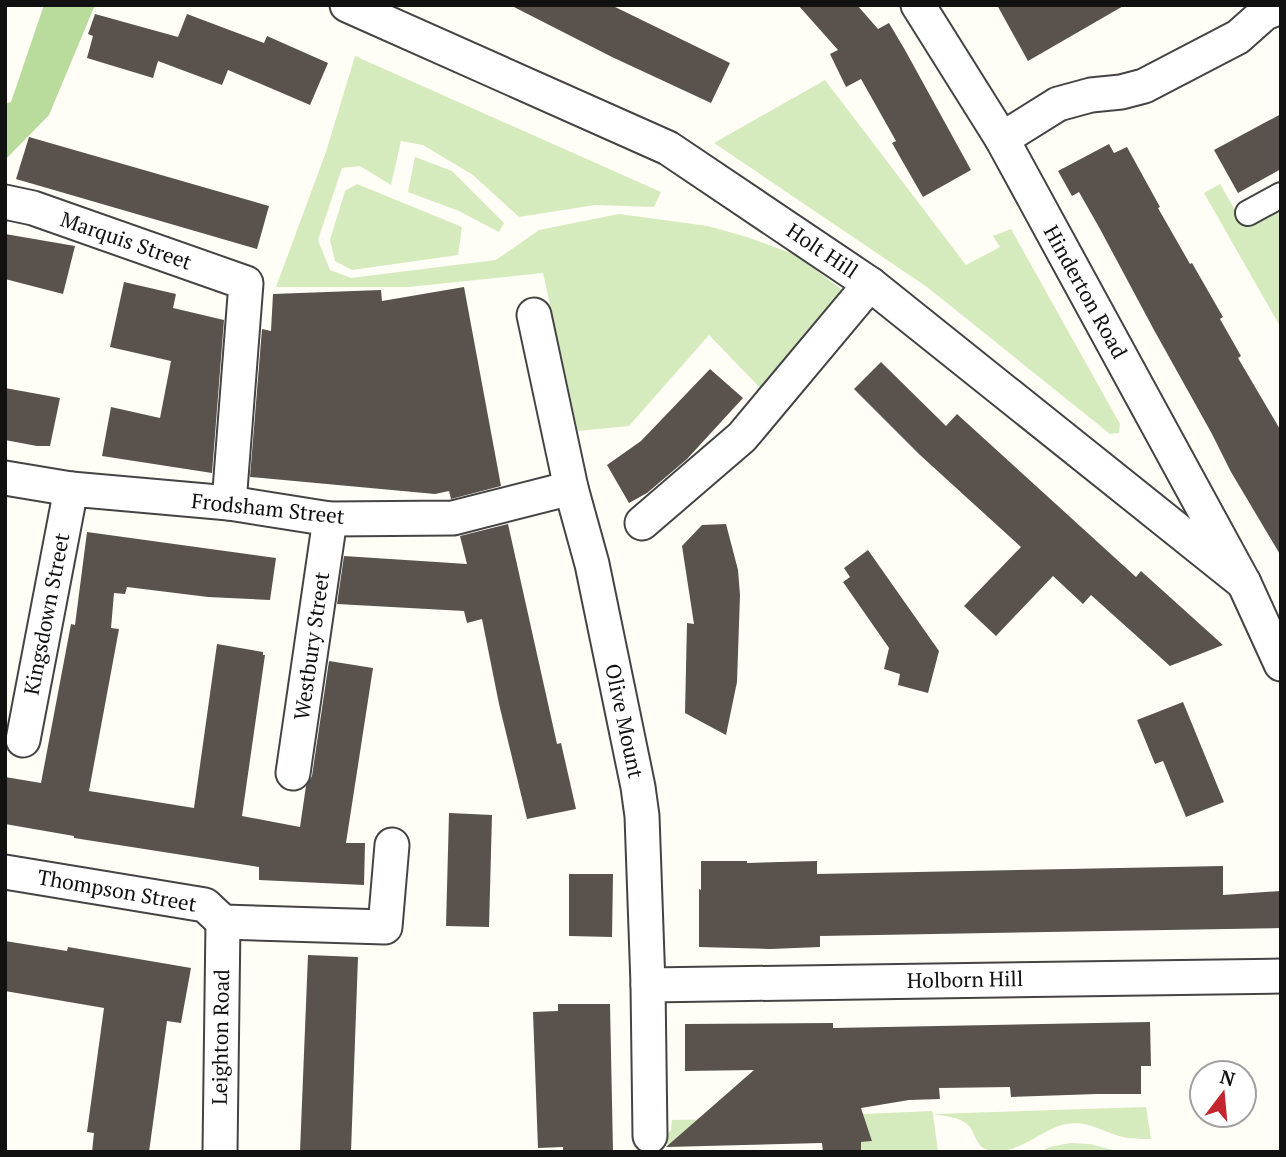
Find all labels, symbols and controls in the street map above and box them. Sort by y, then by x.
street label: Marquis Street [57,205,196,276]
street label: Holt Hill [781,216,864,284]
street label: Hinderton Road [1038,220,1134,363]
street label: Frodsham Street [190,486,346,530]
street label: Kingsdown Street [17,530,75,697]
street label: Westbury Street [287,570,335,722]
street label: Olive Mount [599,661,651,781]
street label: Thompson Street [35,862,199,918]
street label: Holborn Hill [907,964,1023,994]
street label: Leighton Road [205,969,235,1105]
north arrow [1188,1059,1258,1129]
text: N [1217,1063,1239,1091]

